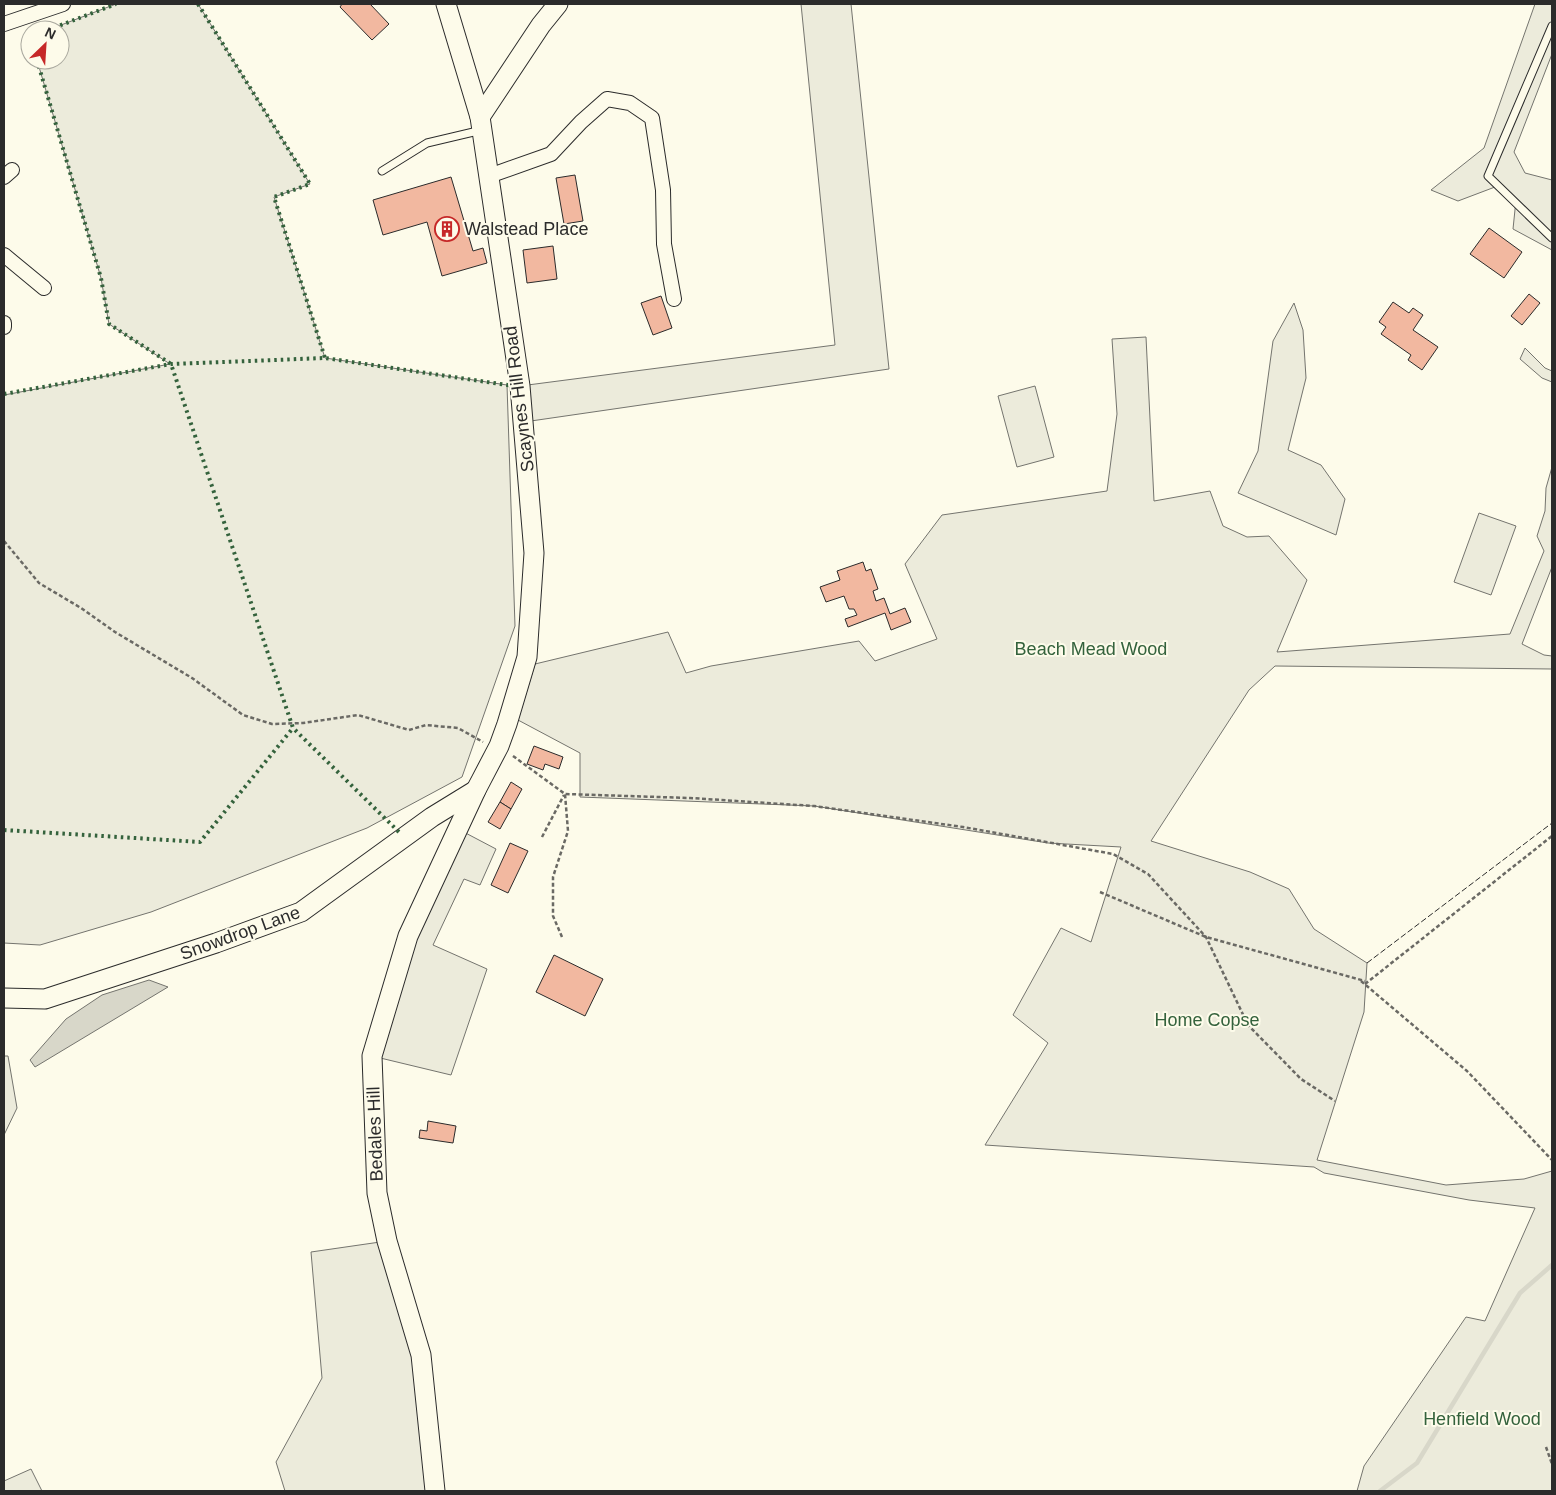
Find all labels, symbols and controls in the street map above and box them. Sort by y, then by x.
north arrow [20,20,70,70]
text: N [43,24,58,43]
building icon: Walstead Place [434,216,460,242]
place label: Walstead Place [464,219,588,239]
street label: Scaynes Hill Road [500,325,538,473]
park label: Beach Mead Wood [1015,639,1167,659]
street label: Snowdrop Lane [177,902,303,964]
park label: Home Copse [1154,1010,1260,1030]
street label: Bedales Hill [363,1086,387,1182]
park label: Henfield Wood [1423,1409,1541,1429]

